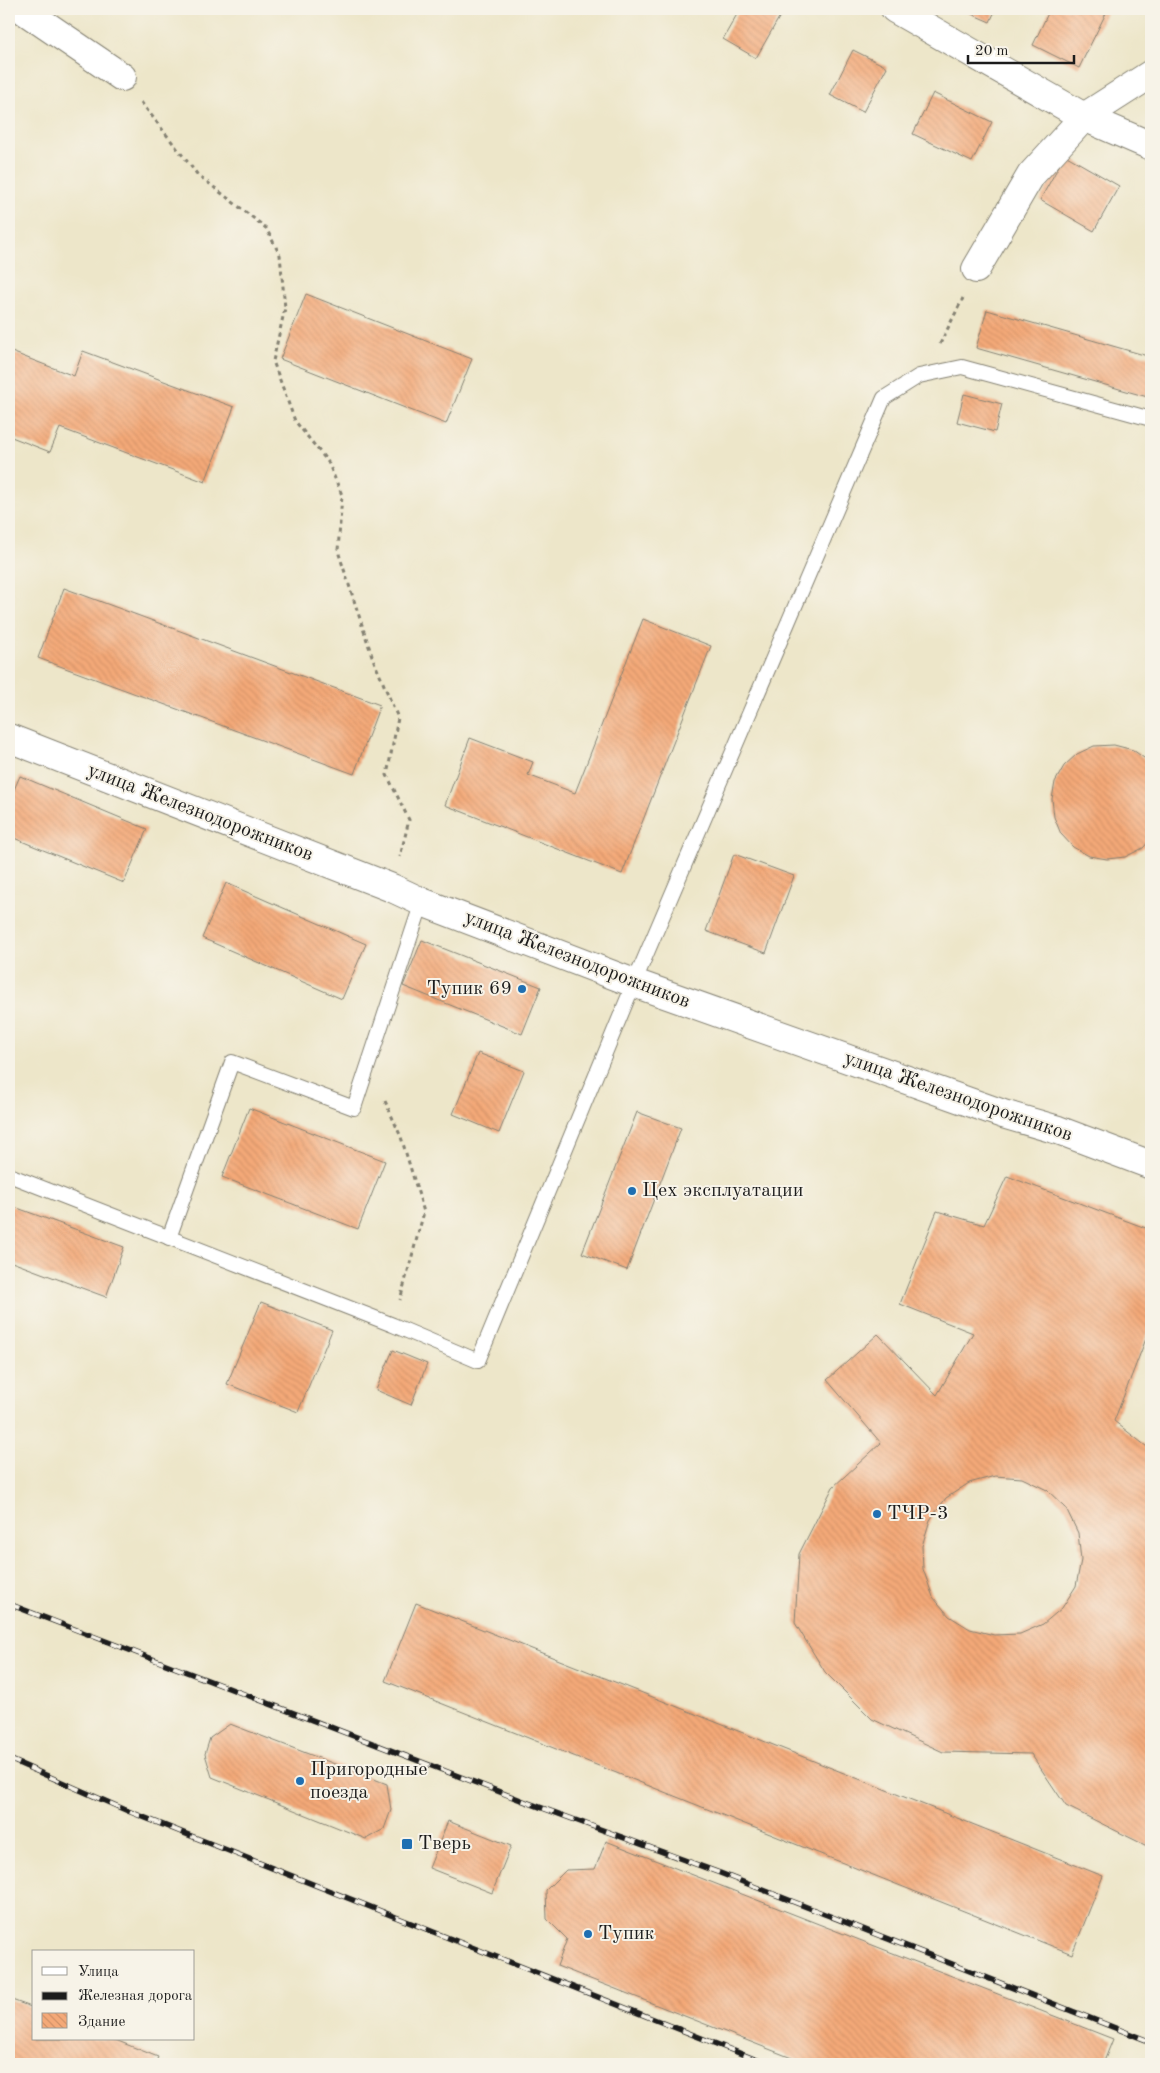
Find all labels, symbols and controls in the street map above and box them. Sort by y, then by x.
scale bar [968,32,1074,64]
text: 20 m [975,44,1009,59]
street label: улица Железнодорожников [84,761,316,865]
street label: улица Железнодорожников [461,908,693,1012]
place label: Тупик 69 [427,979,512,999]
marker: Тупик 69 [516,983,528,995]
street label: улица Железнодорожников [841,1048,1075,1146]
place label: Цех эксплуатации [642,1181,804,1201]
marker: Цех эксплуатации [626,1185,638,1197]
place label: ТЧР-3 [887,1504,949,1524]
marker: ТЧР-3 [871,1508,883,1520]
place label: Пригородные поезда [310,1760,427,1803]
marker: Пригородные поезда [294,1775,306,1787]
place label: Тверь [418,1834,471,1854]
marker: Тверь [400,1837,414,1851]
place label: Тупик [598,1924,655,1944]
marker: Тупик [582,1928,594,1940]
legend [32,1950,195,2040]
text: Улица [78,1965,119,1980]
text: Железная дорога [78,1989,193,2004]
text: Здание [78,2015,125,2030]

